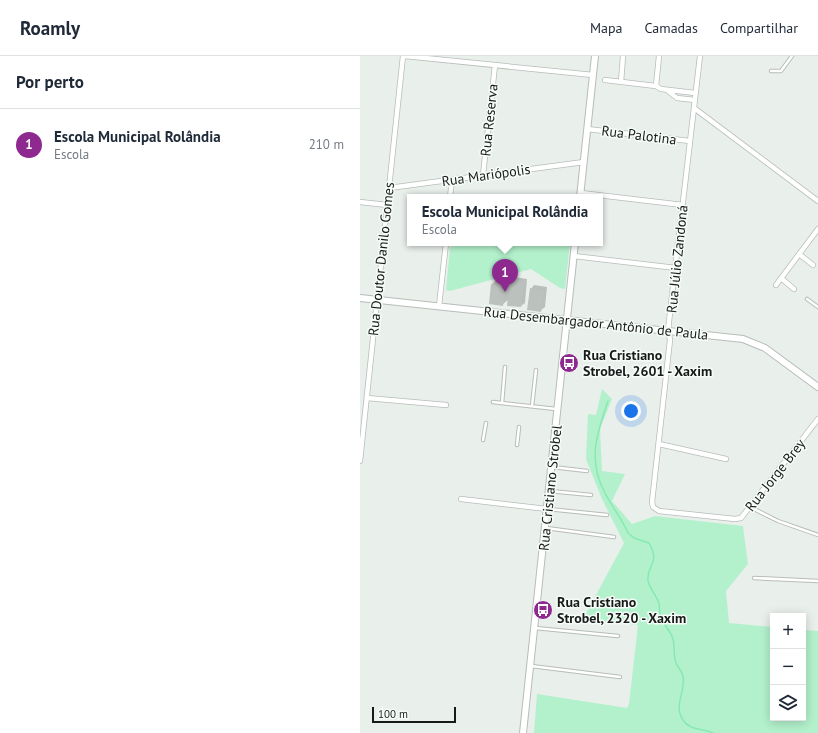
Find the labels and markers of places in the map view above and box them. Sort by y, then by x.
pin: 1 [492,259,518,292]
place label: Rua Cristiano Strobel, 2601 - Xaxim [583,346,712,380]
bus stop icon: Rua Cristiano Strobel, 2601 - Xaxim [558,352,580,374]
place label: Rua Cristiano Strobel, 2320 - Xaxim [557,593,686,627]
bus stop icon: Rua Cristiano Strobel, 2320 - Xaxim [532,599,554,621]

